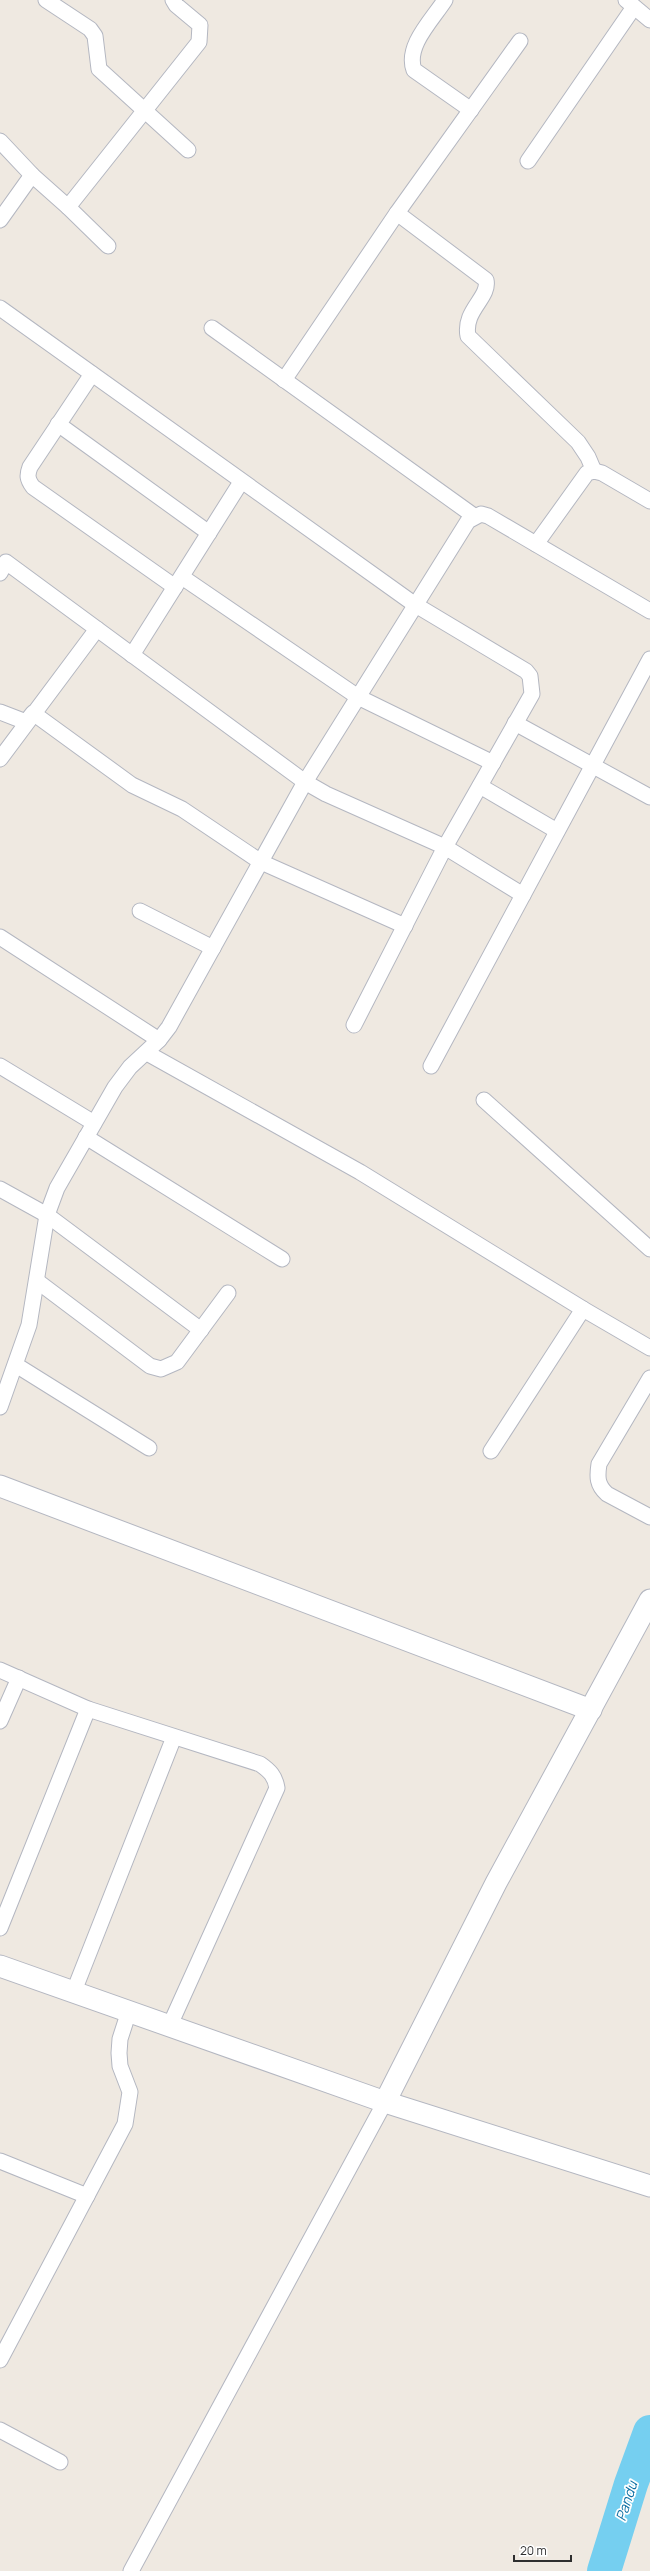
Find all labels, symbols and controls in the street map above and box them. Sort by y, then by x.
water label: Pandu [611,2477,642,2523]
scale bar [514,2537,571,2563]
text: 20 m [520,2542,547,2559]

